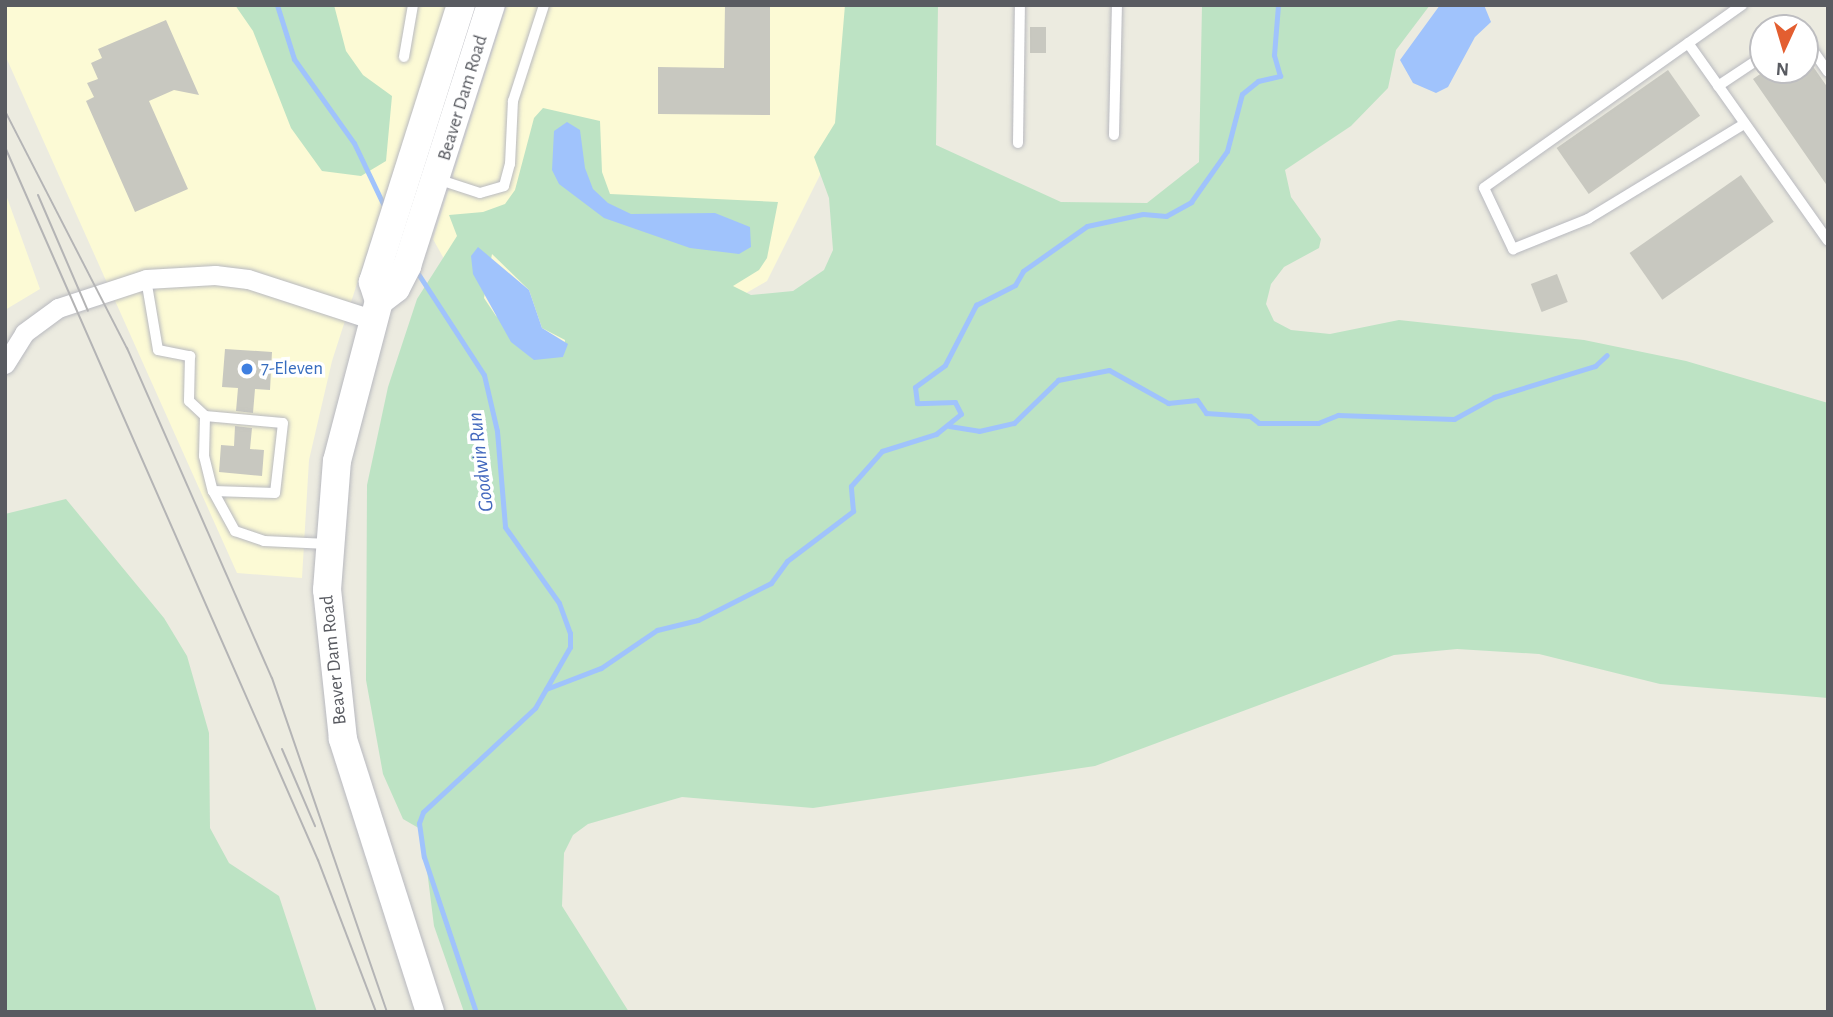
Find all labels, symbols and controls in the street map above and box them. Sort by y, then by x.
north arrow [1749,14,1819,84]
street label: Beaver Dam Road [433,32,493,164]
text: N [1775,59,1790,78]
place label: 7-Eleven [261,358,323,380]
marker: 7-Eleven [239,361,255,377]
water label: Goodwin Run [462,411,500,513]
street label: Beaver Dam Road [316,594,352,726]

